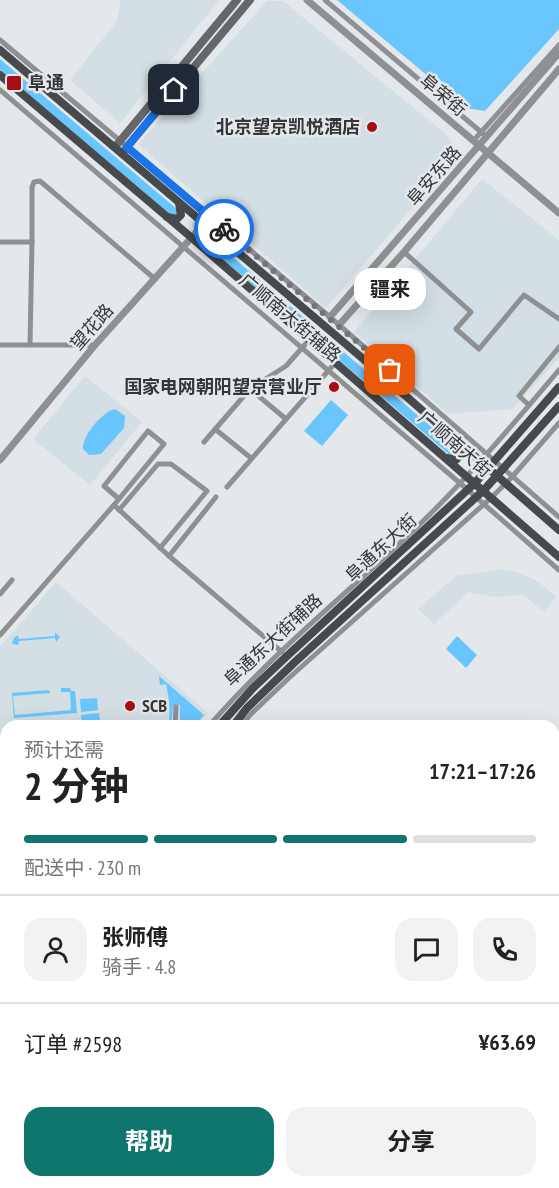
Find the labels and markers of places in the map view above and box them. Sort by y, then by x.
pin [148,64,199,115]
place label: 阜通 [28,71,64,94]
marker: 阜通 [5,74,23,92]
place label: 北京望京凯悦酒店 [216,115,360,138]
marker: 北京望京凯悦酒店 [365,120,379,134]
callout: 疆来 [354,268,426,310]
pin [364,344,415,395]
place label: 国家电网朝阳望京营业厅 [124,375,322,398]
marker: 国家电网朝阳望京营业厅 [327,380,341,394]
place label: SCB [142,694,167,717]
marker: SCB [123,699,137,713]

